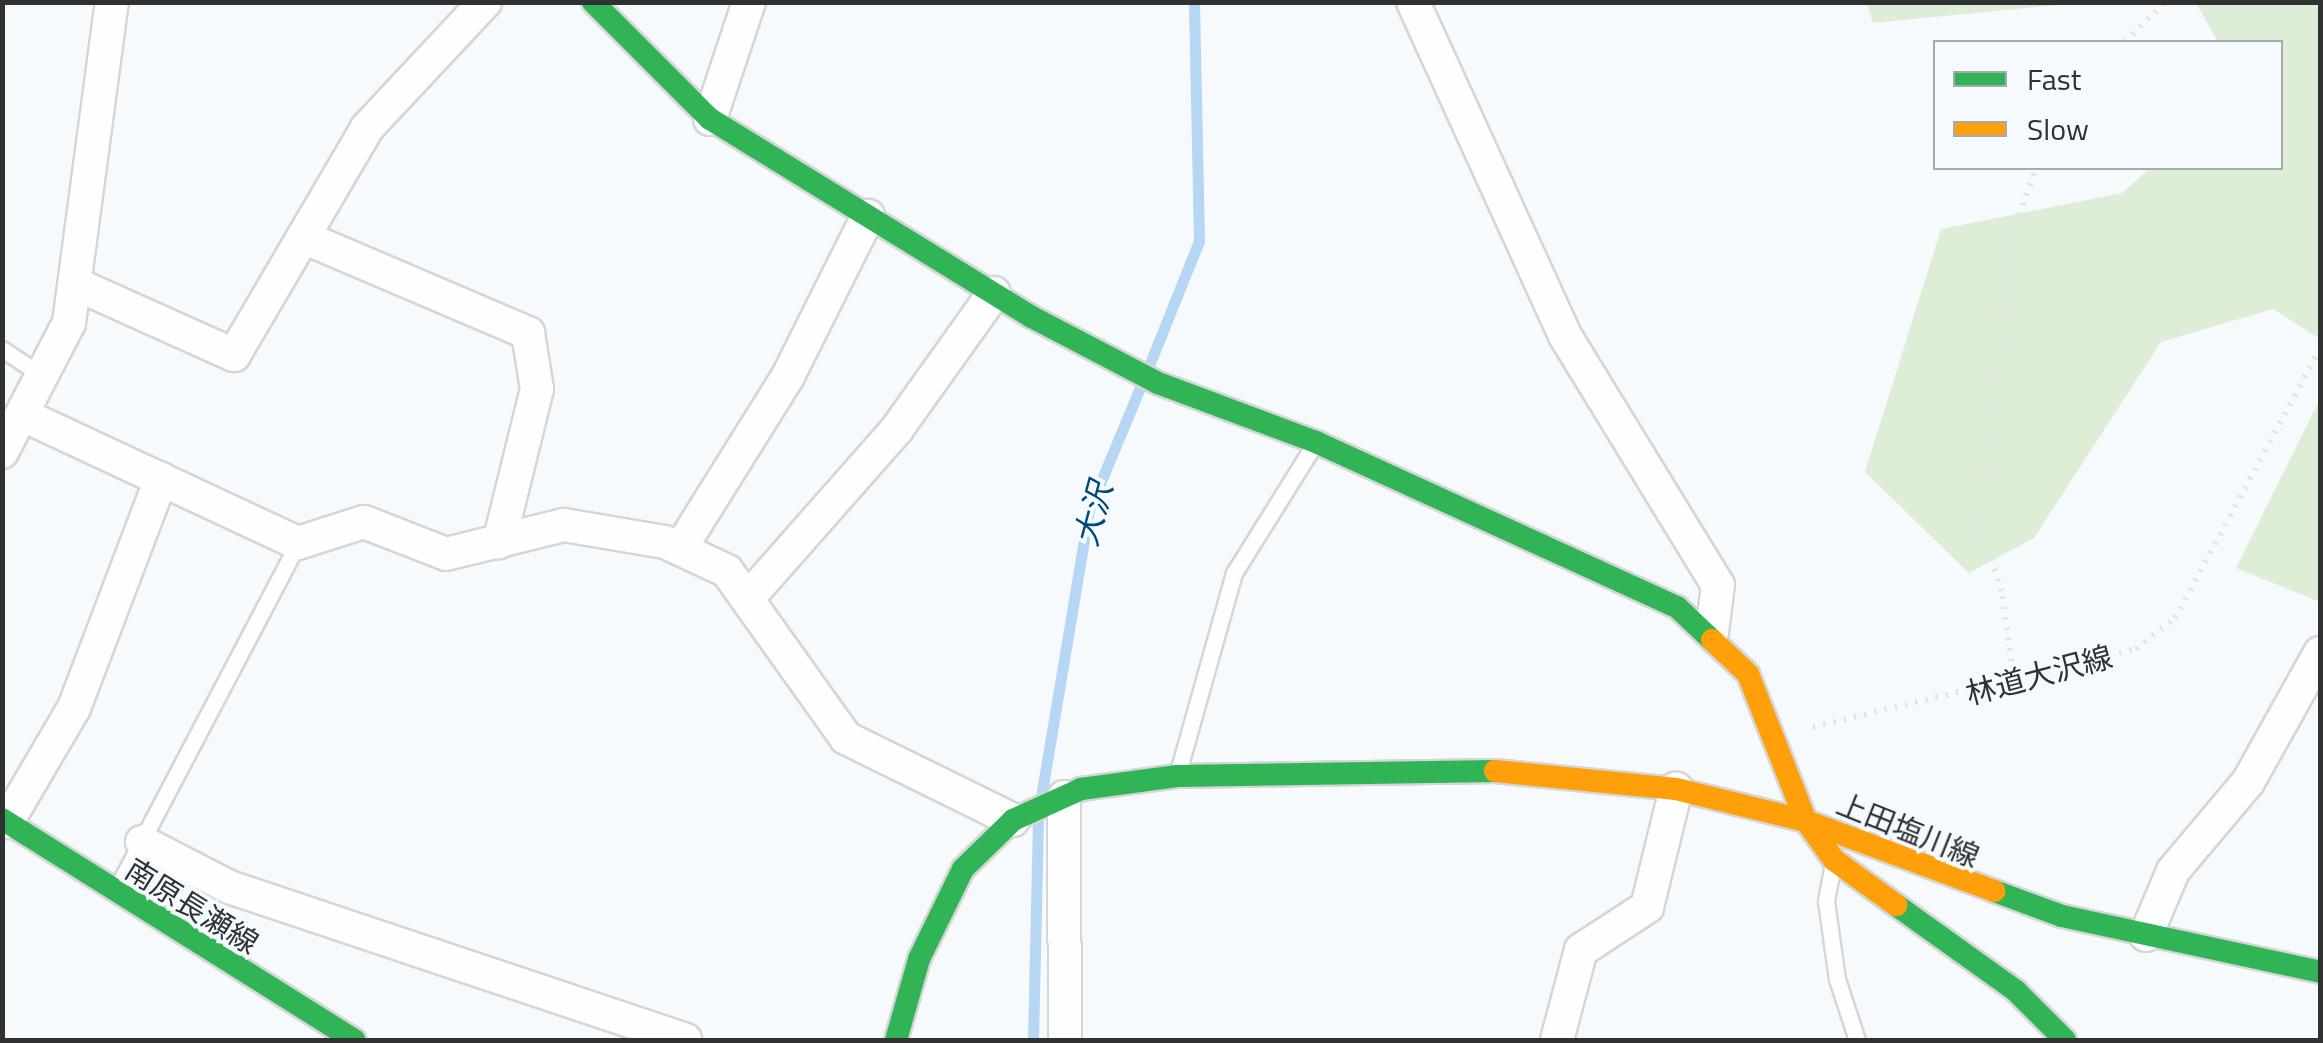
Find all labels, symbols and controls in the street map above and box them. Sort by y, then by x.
legend [1933,40,2283,170]
text: Fast [2027,56,2081,102]
text: Slow [2027,106,2089,152]
water label: 大沢 [1066,478,1120,550]
street label: 林道大沢線 [1962,638,2116,712]
street label: 上田塩川線 [1832,785,1984,875]
street label: 南原長瀬線 [119,851,265,961]

